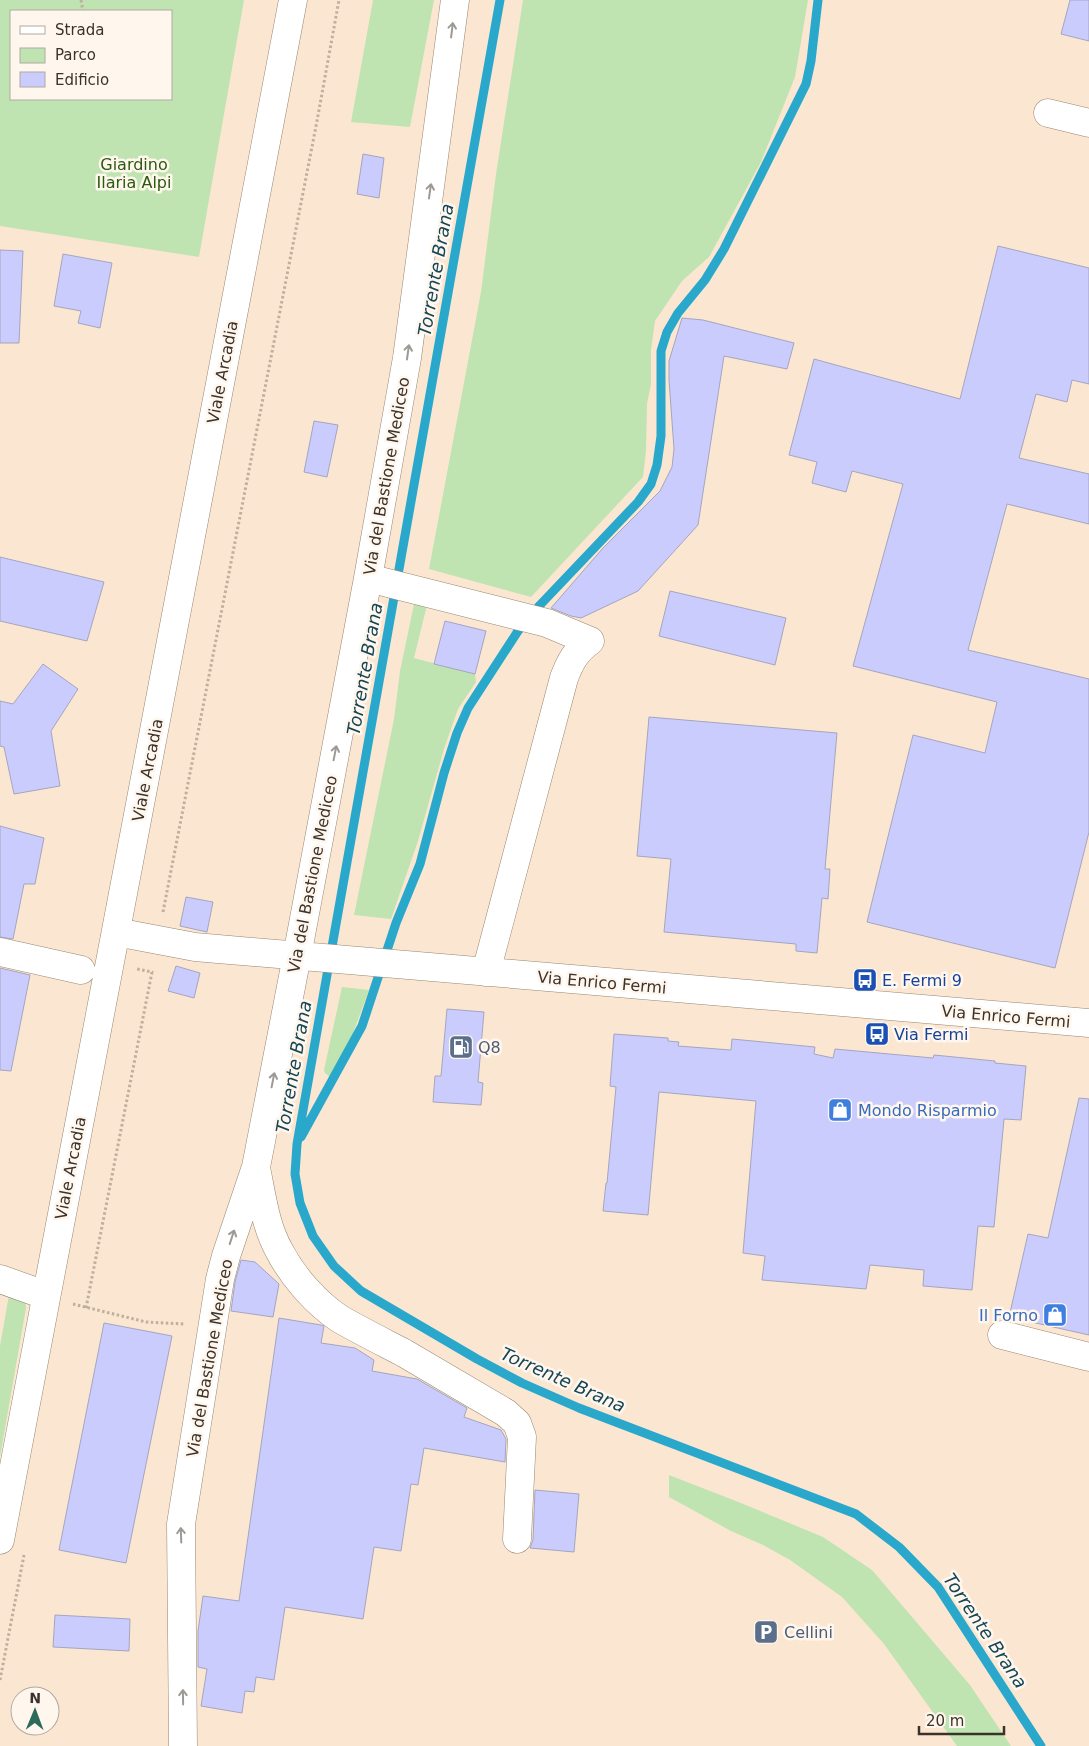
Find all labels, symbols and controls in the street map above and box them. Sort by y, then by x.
legend [10,10,172,100]
text: Strada [55,21,104,39]
one-way arrow [447,22,457,38]
text: Parco [55,46,96,64]
text: Edificio [55,71,109,89]
park label: Giardino Ilaria Alpi [97,155,171,192]
one-way arrow [425,184,435,200]
water label: Torrente Brana [414,202,457,338]
street label: Viale Arcadia [203,319,242,425]
one-way arrow [403,345,413,361]
street label: Via del Bastione Mediceo [360,376,413,577]
water label: Torrente Brana [343,601,386,737]
street label: Viale Arcadia [128,717,167,823]
one-way arrow [331,746,340,762]
street label: Via del Bastione Mediceo [284,774,341,974]
street label: Via Enrico Fermi [537,967,667,998]
bus stop icon: E. Fermi 9 [852,967,878,993]
place label: E. Fermi 9 [882,971,962,990]
water label: Torrente Brana [272,999,315,1135]
street label: Via Enrico Fermi [941,1001,1071,1032]
bus stop icon: Via Fermi [864,1021,890,1047]
place label: Via Fermi [894,1025,968,1044]
fuel station icon: Q8 [448,1034,474,1060]
place label: Q8 [478,1038,501,1057]
one-way arrow [268,1073,278,1089]
shop icon: Mondo Risparmio [827,1097,853,1123]
place label: Mondo Risparmio [858,1101,997,1120]
street label: Viale Arcadia [51,1115,90,1221]
one-way arrow [228,1230,238,1246]
street label: Via del Bastione Mediceo [183,1258,236,1459]
shop icon: Il Forno [1042,1302,1068,1328]
place label: Il Forno [979,1306,1038,1325]
water label: Torrente Brana [498,1343,629,1416]
one-way arrow [176,1527,186,1544]
water label: Torrente Brana [939,1569,1032,1692]
parking icon: Cellini [753,1619,779,1645]
place label: Cellini [784,1623,833,1642]
north arrow [10,1686,60,1736]
text: N [29,1690,41,1706]
one-way arrow [178,1690,187,1706]
scale bar [919,1704,1004,1736]
text: 20 m [926,1712,964,1730]

